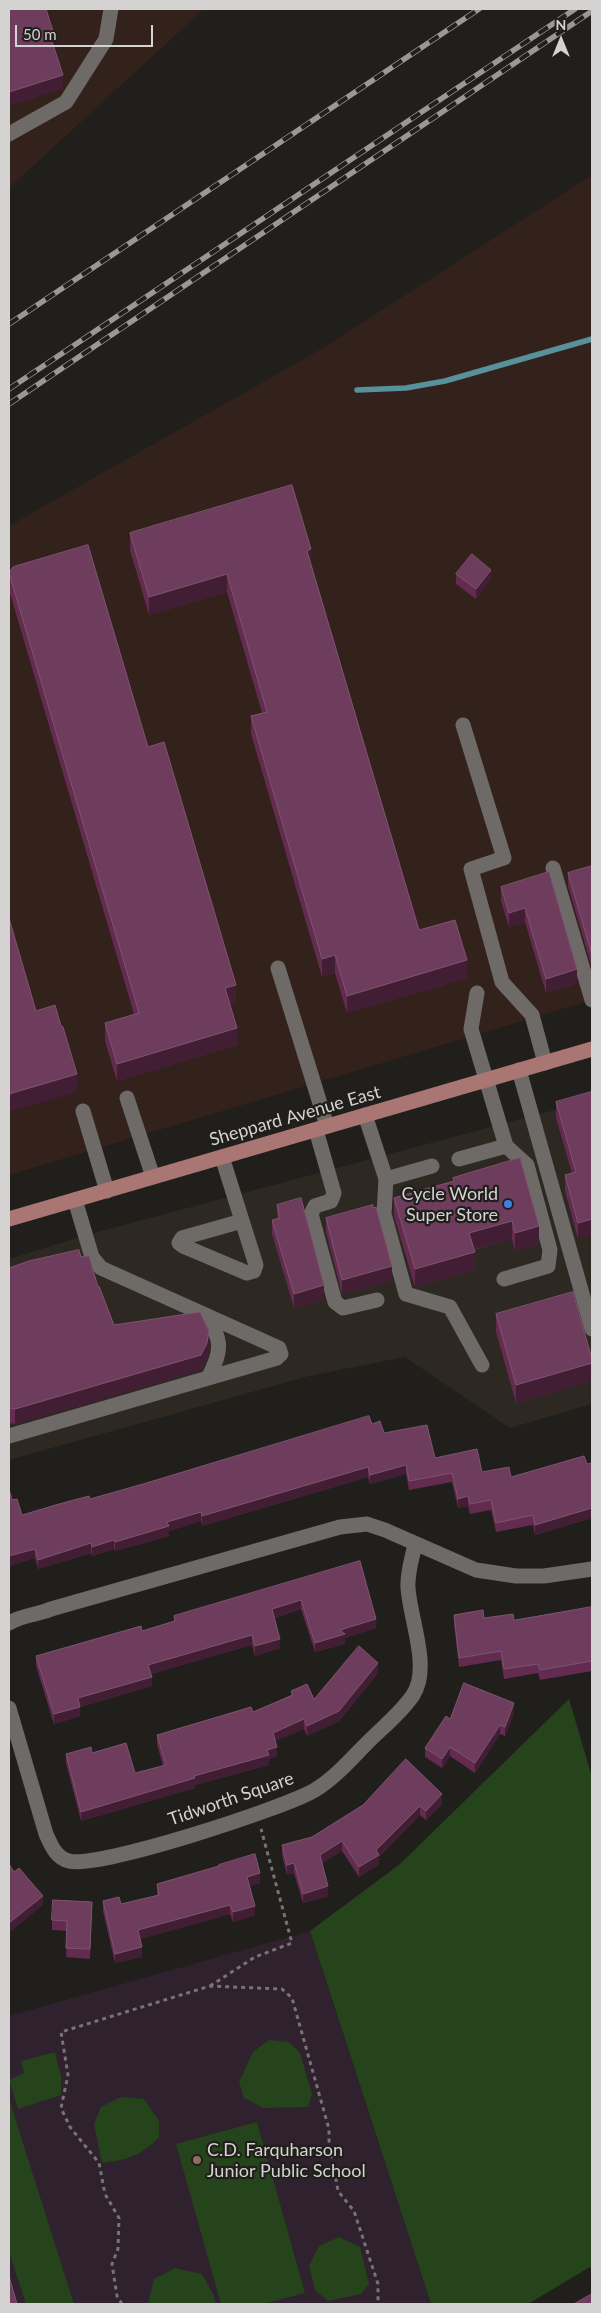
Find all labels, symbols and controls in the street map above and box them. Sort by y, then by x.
scale bar [18,15,155,47]
north arrow [536,15,586,65]
text: N [556,16,566,33]
text: 50 m [23,25,57,43]
street label: Sheppard Avenue East [207,1081,383,1151]
place label: Cycle World Super Store [402,1183,498,1226]
marker: Cycle World Super Store [502,1198,514,1210]
street label: Tidworth Square [165,1767,297,1831]
place label: C.D. Farquharson Junior Public School [207,2139,366,2182]
marker: C.D. Farquharson Junior Public School [191,2154,203,2166]

